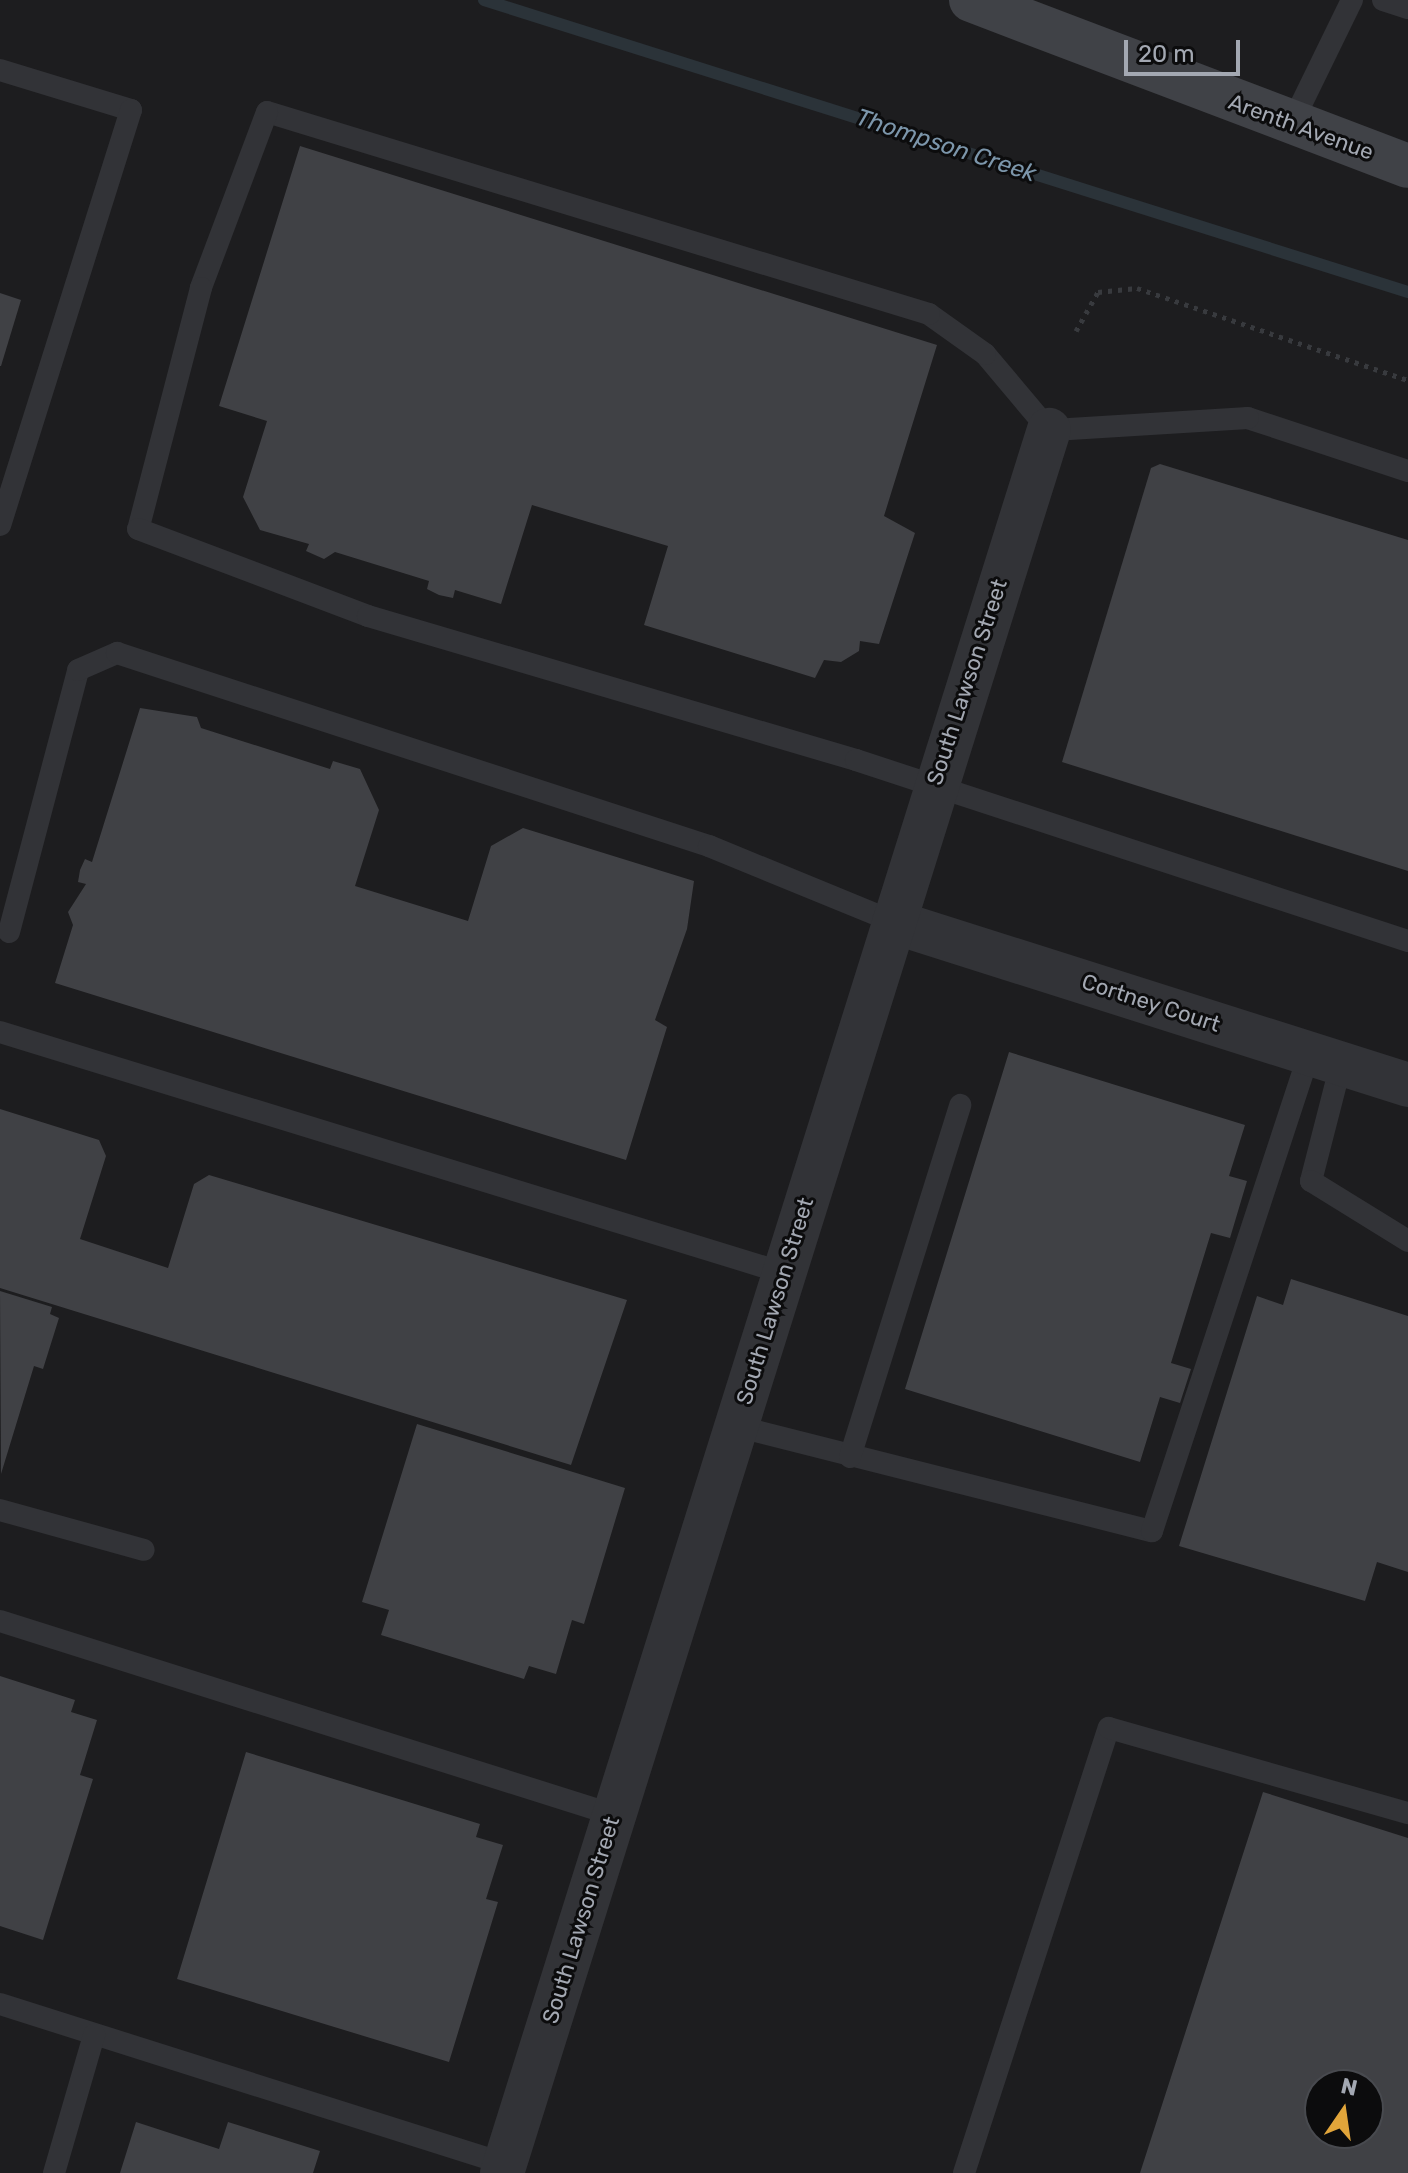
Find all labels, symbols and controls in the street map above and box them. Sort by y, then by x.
scale bar [1128,24,1244,74]
text: 20 m [1138,40,1195,68]
street label: Arenth Avenue [1225,88,1377,166]
water label: Thompson Creek [852,103,1040,189]
street label: South Lawson Street [921,576,1013,788]
street label: Cortney Court [1078,968,1224,1038]
street label: South Lawson Street [731,1194,819,1408]
street label: South Lawson Street [537,1813,625,2027]
north arrow [1304,2069,1384,2149]
text: N [1338,2072,1360,2102]

